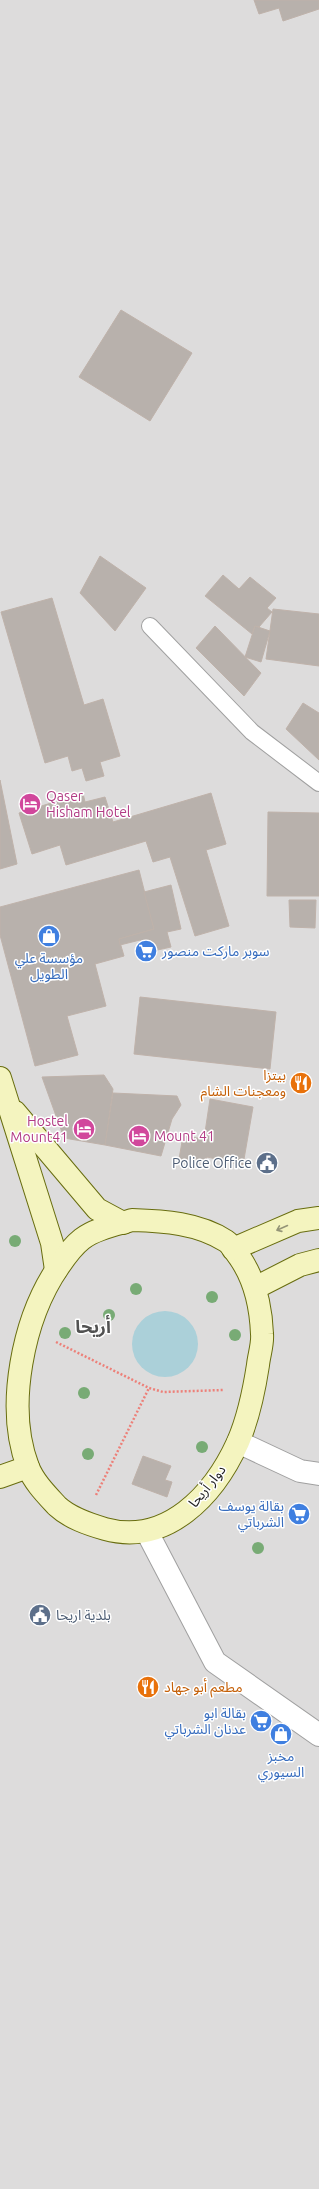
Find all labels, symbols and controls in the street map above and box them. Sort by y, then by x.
place label: Qaser Hisham Hotel [46,788,131,820]
hotel icon: Qaser Hisham Hotel [17,791,43,817]
shop icon: مؤسسة علي الطويل [36,923,62,949]
supermarket icon: سوبر ماركت منصور [133,938,159,964]
place label: سوبر ماركت منصور [161,943,270,960]
place label: مؤسسة علي الطويل [15,950,83,983]
place label: بيتزا ومعجنات الشام [200,1067,286,1102]
restaurant icon: بيتزا ومعجنات الشام [288,1070,314,1096]
place label: Hostel Mount41 [10,1113,68,1145]
hotel icon: Hostel Mount41 [71,1116,97,1142]
hotel icon: Mount 41 [126,1123,152,1149]
place label: Mount 41 [154,1128,215,1144]
public building icon: Police Office [254,1150,280,1176]
place label: Police Office [172,1155,252,1171]
one-way arrow [276,1225,288,1232]
district label: أريحا [75,1314,111,1338]
street label: دوار أريحا [185,1461,230,1511]
place label: بقالة يوسف الشرباتي [218,1498,284,1533]
supermarket icon: بقالة يوسف الشرباتي [286,1501,312,1527]
public building icon: بلدية اريحا [27,1602,53,1628]
place label: بلدية اريحا [56,1607,111,1624]
restaurant icon: مطعم أبو جهاد [135,1674,161,1700]
place label: مطعم أبو جهاد [164,1678,243,1698]
place label: بقالة ابو عدنان الشرباتي [165,1705,246,1740]
supermarket icon: بقالة ابو عدنان الشرباتي [248,1708,274,1734]
shop icon: مخبز السيوري [268,1721,294,1747]
place label: مخبز السيوري [258,1748,304,1783]

